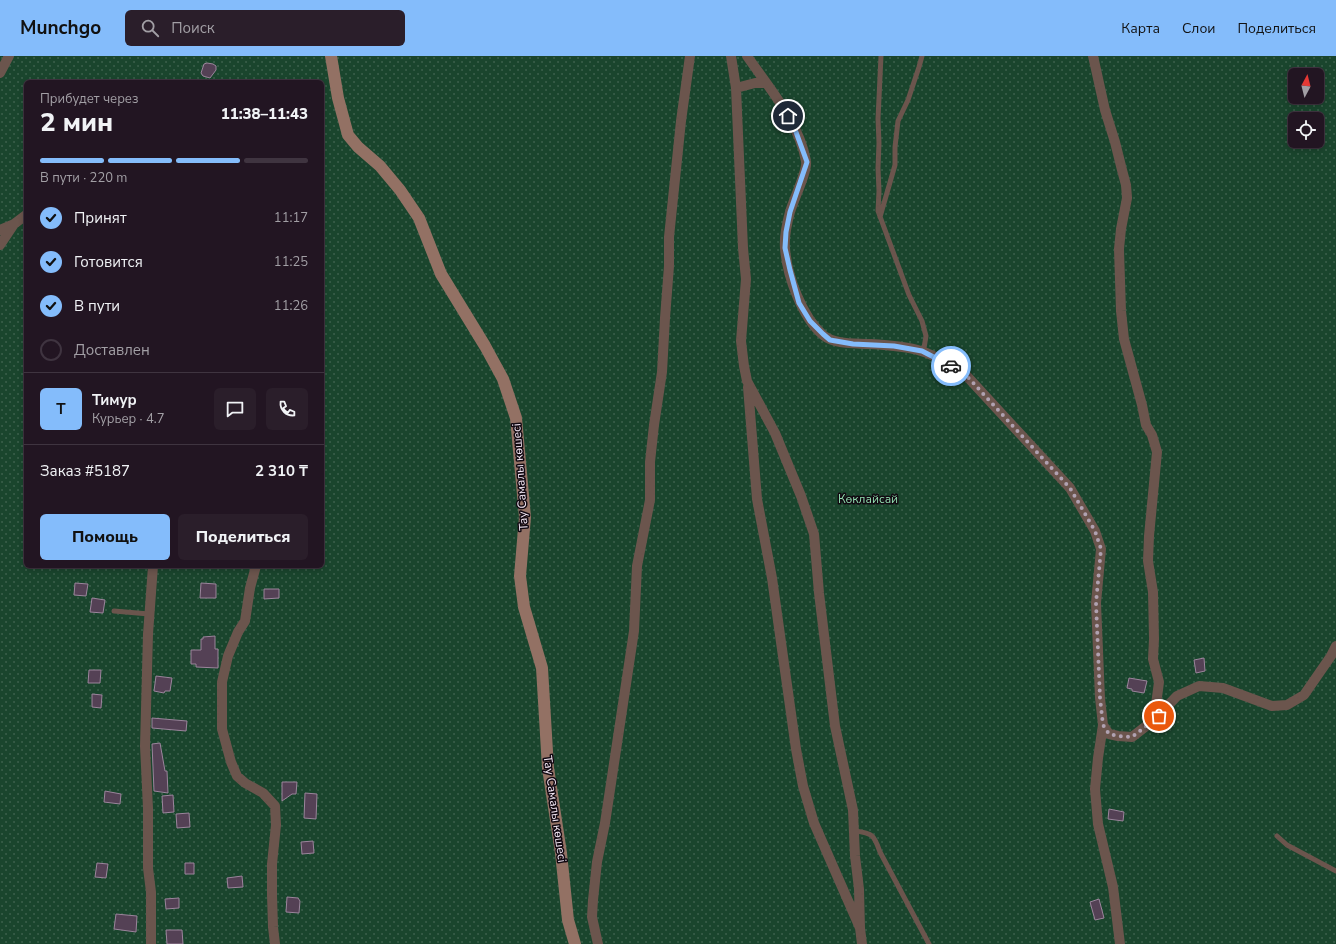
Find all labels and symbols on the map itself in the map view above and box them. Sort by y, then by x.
north arrow [1288,68,1324,104]
pin [771,99,805,133]
courier [931,346,971,386]
street label: Тау Самалы көшесі [508,423,532,531]
park label: Көклайсай [838,491,898,507]
pin [1142,699,1176,733]
street label: Тау Самалы көшесі [540,755,570,863]

